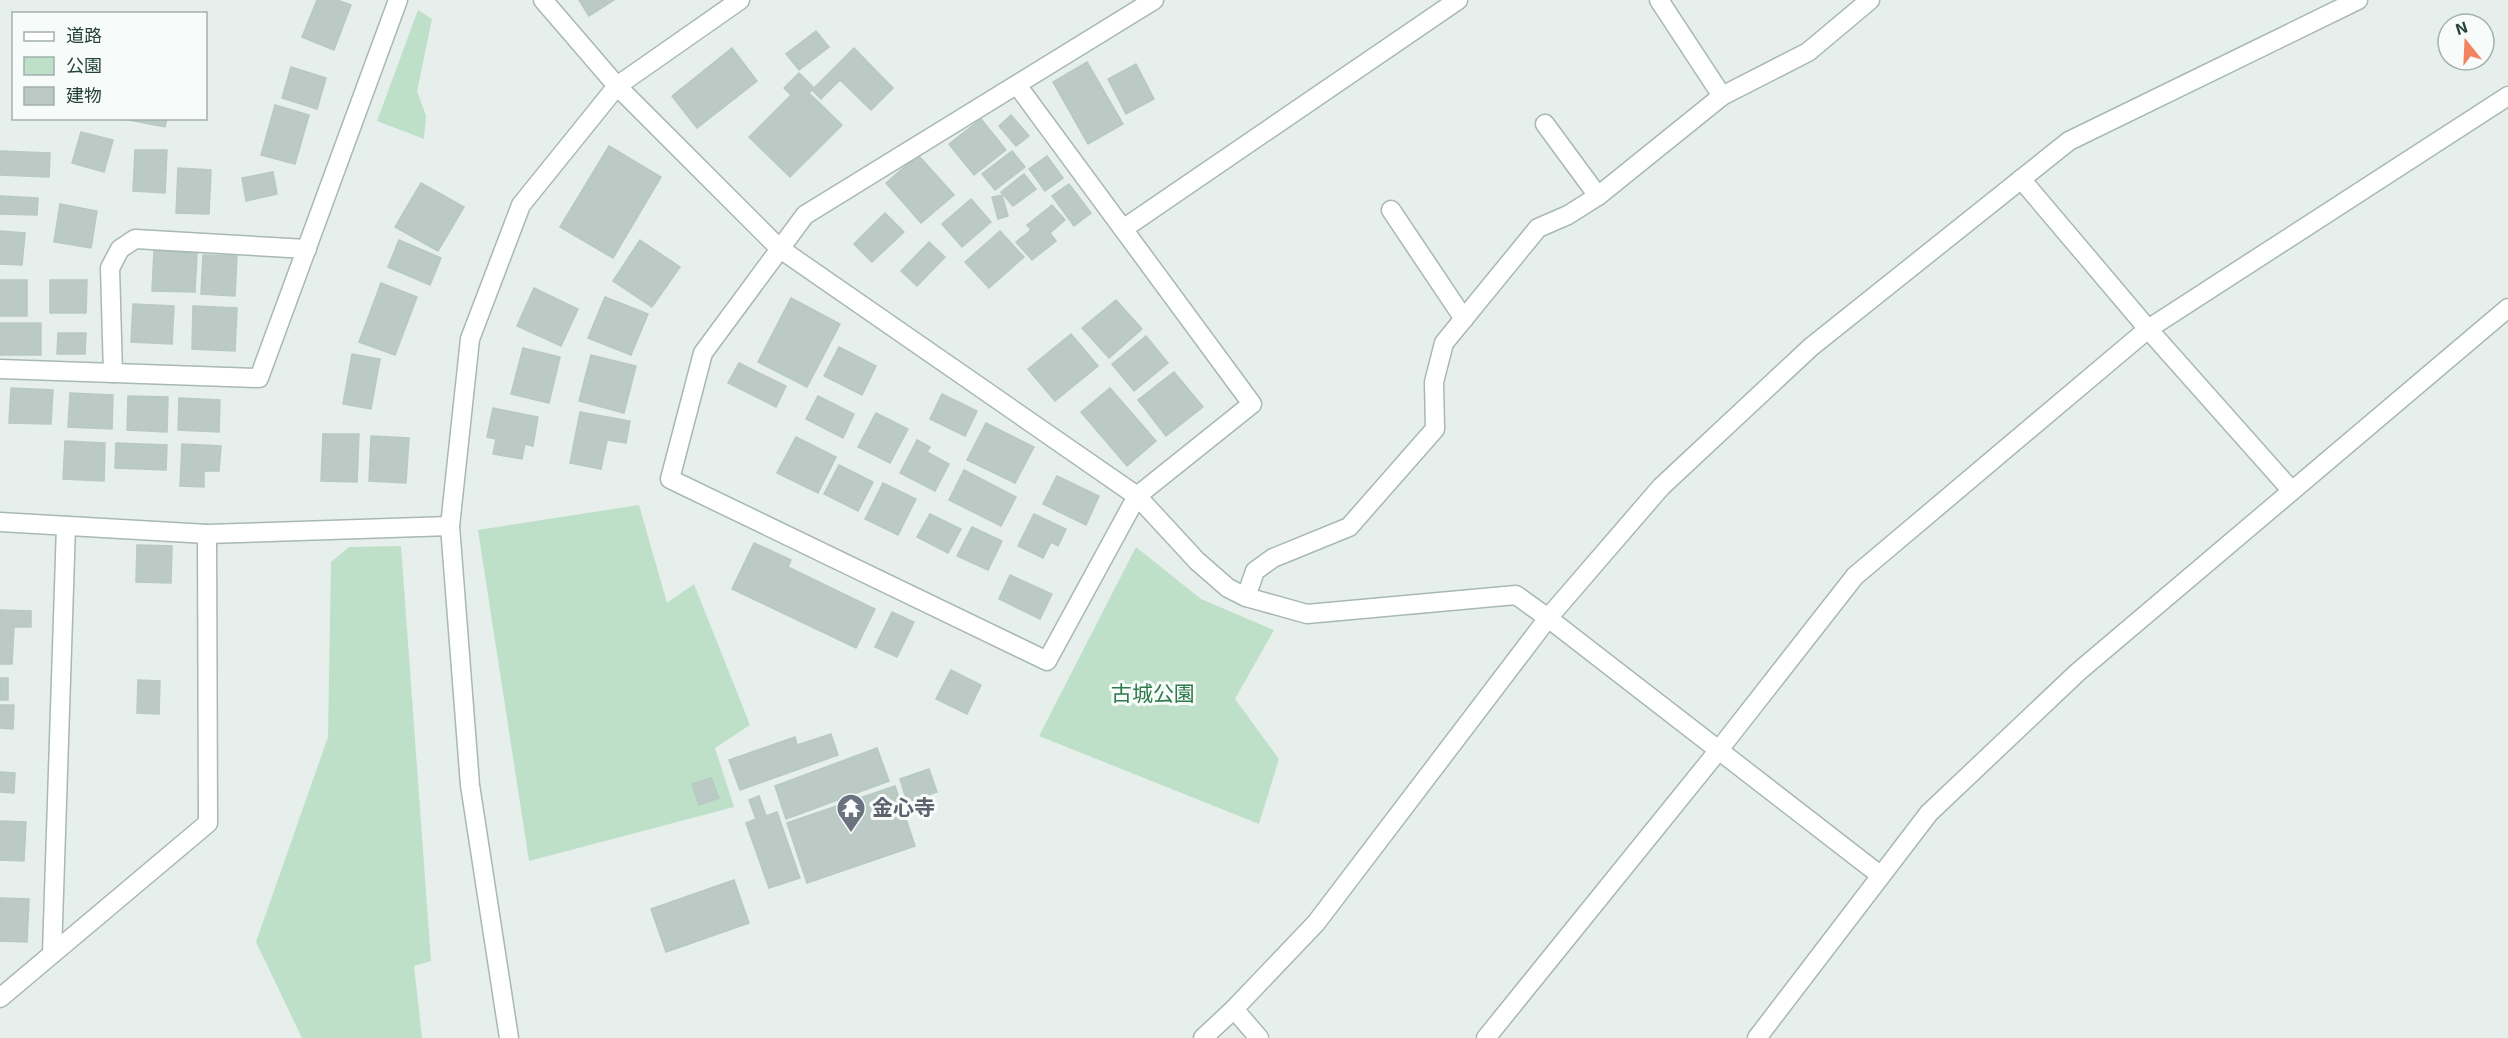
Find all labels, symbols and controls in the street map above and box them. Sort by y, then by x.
legend [12,12,207,120]
north arrow [2436,12,2496,72]
text: N [2453,16,2470,38]
text: 道路 [66,24,102,46]
text: 公園 [66,54,102,76]
text: 建物 [66,84,102,106]
park label: 古城公園 [1111,680,1195,705]
temple icon: 金心寺 [835,792,867,834]
place label: 金心寺 [872,794,935,819]

